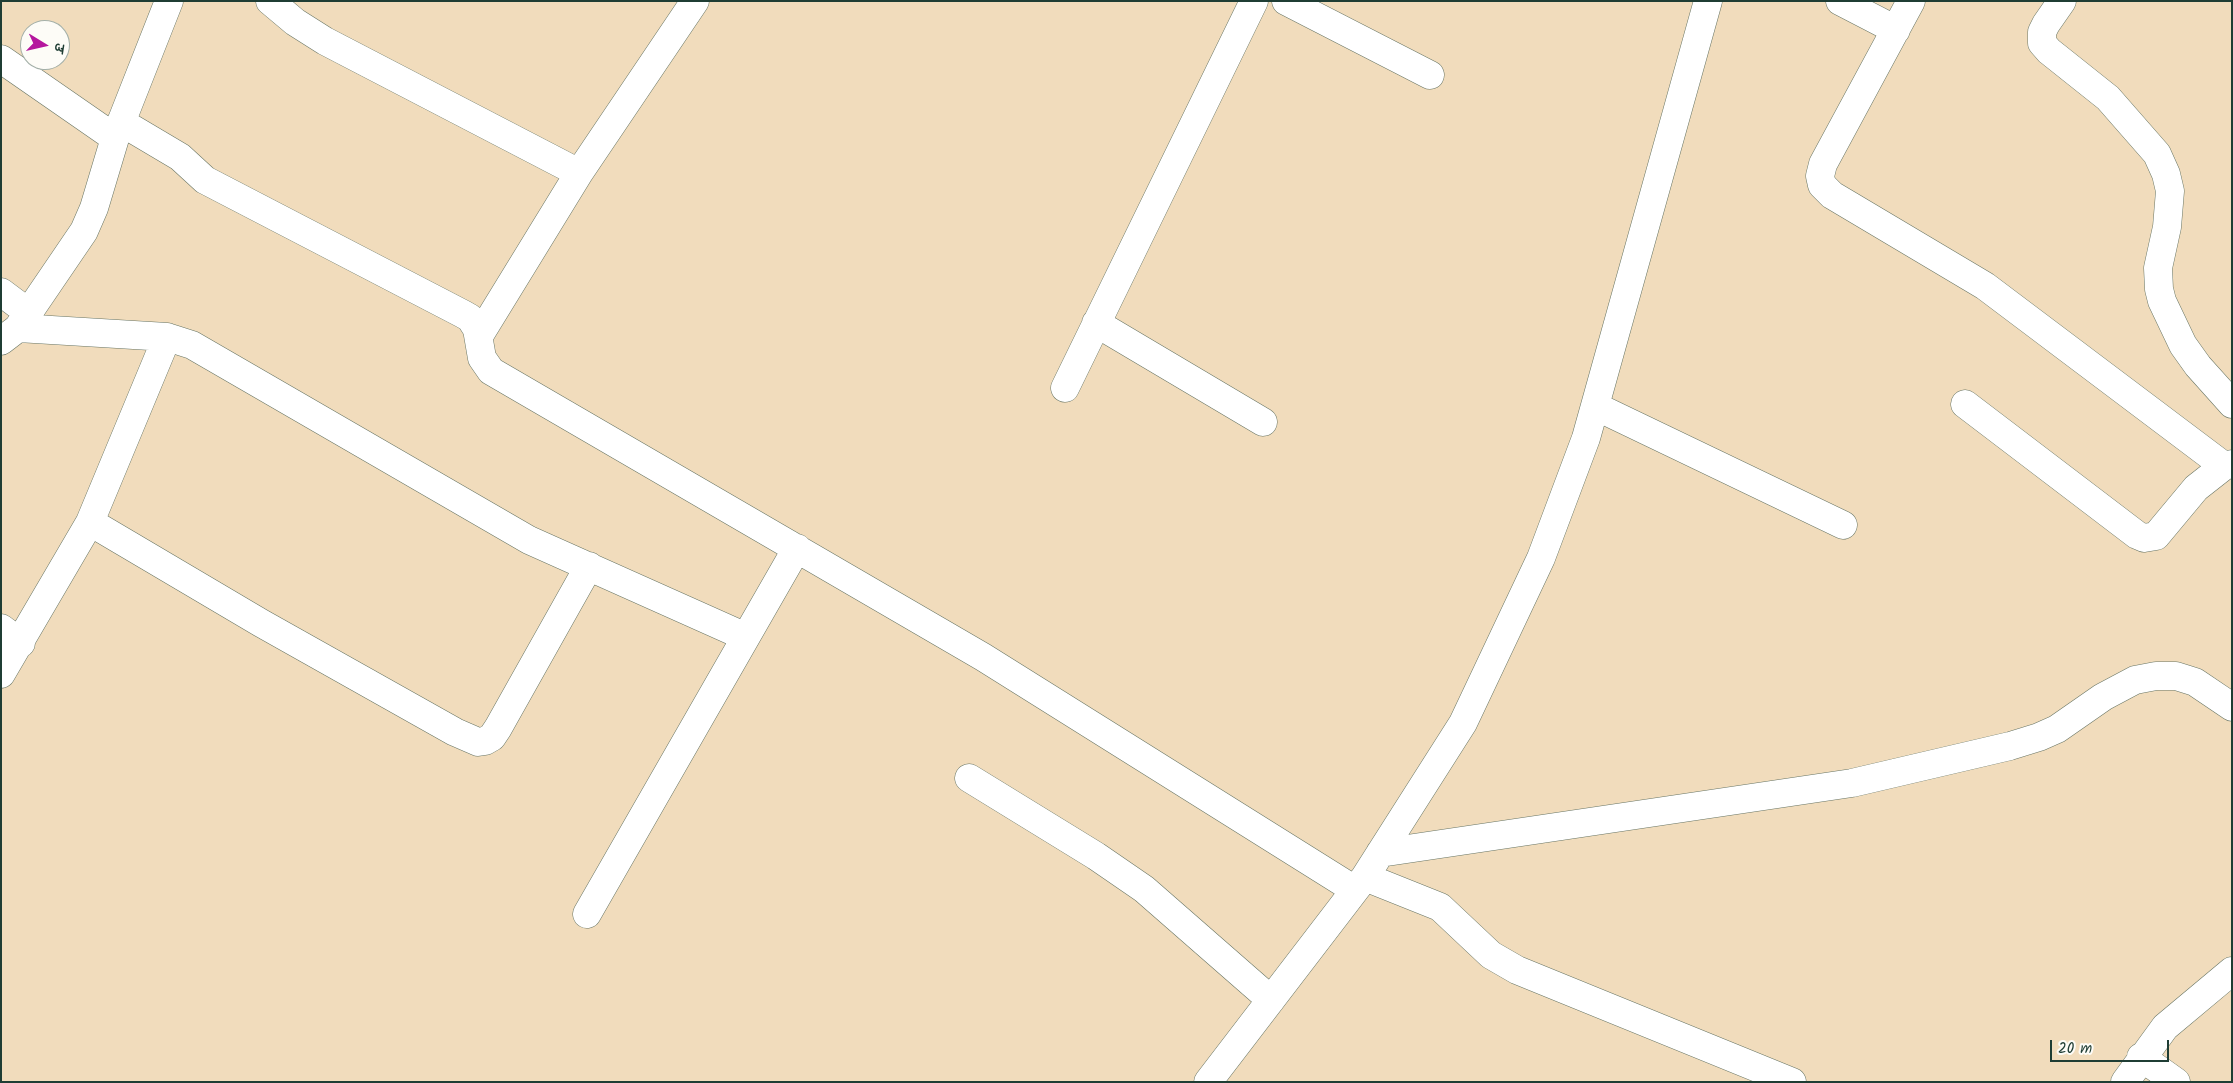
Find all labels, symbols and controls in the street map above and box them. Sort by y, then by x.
north arrow [20,20,70,70]
text: उ [47,41,70,53]
scale bar [2053,1030,2172,1062]
text: 20 m [2058,1037,2092,1061]

